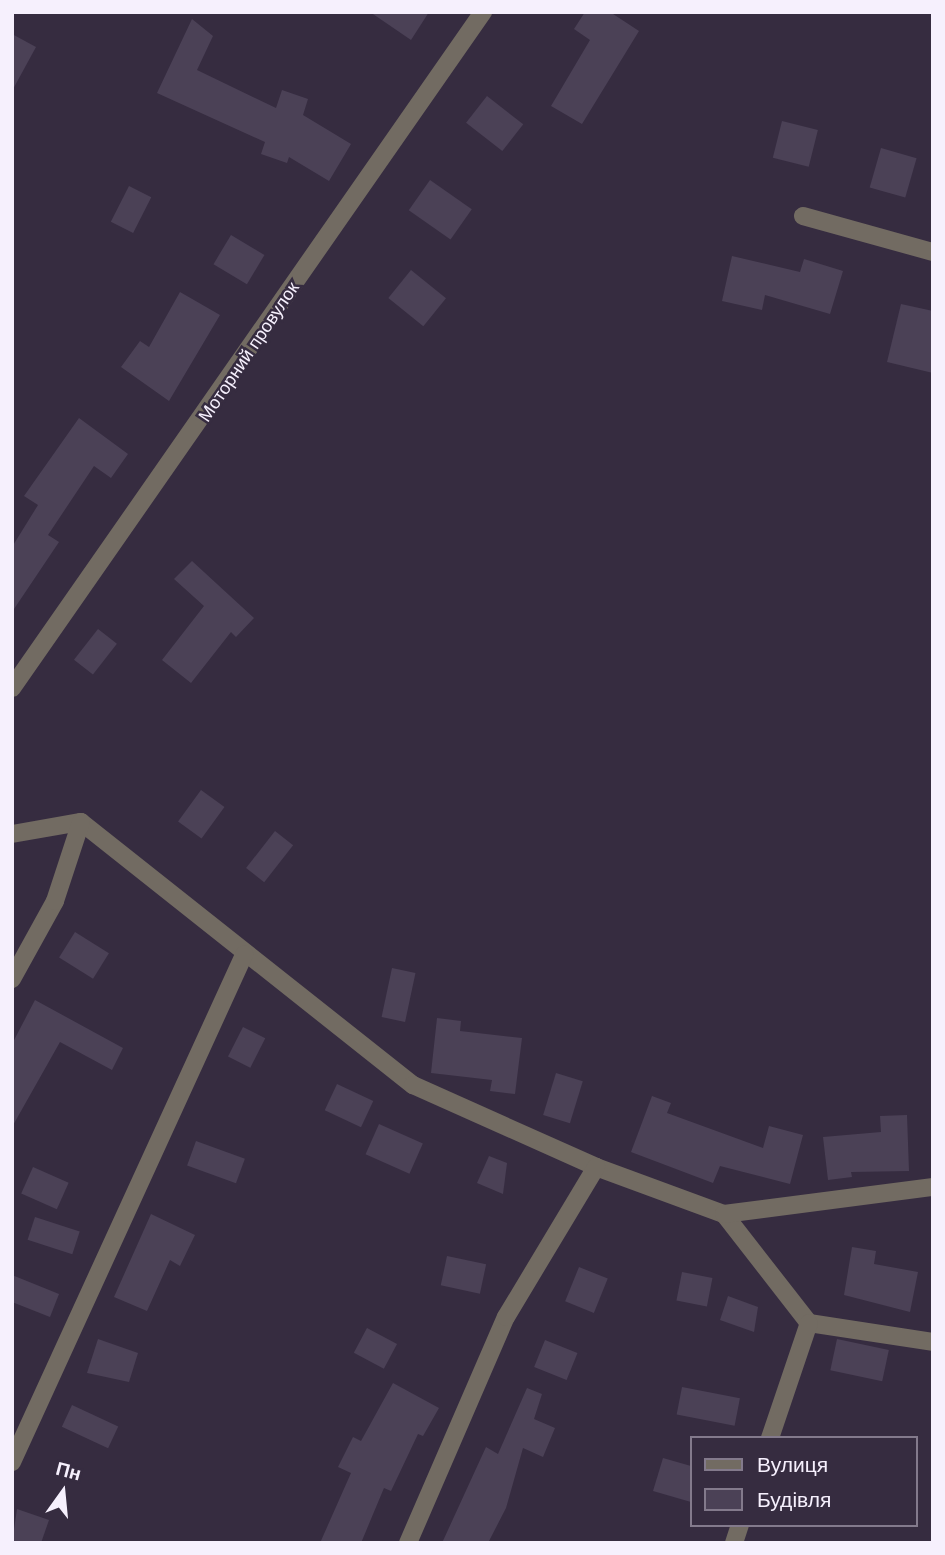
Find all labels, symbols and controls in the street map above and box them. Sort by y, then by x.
street label: Моторний провулок [194,278,304,426]
legend [690,1436,917,1527]
text: Вулиця [757,1453,828,1476]
north arrow [28,1457,98,1527]
text: Пн [54,1458,83,1485]
text: Будівля [757,1488,831,1511]

